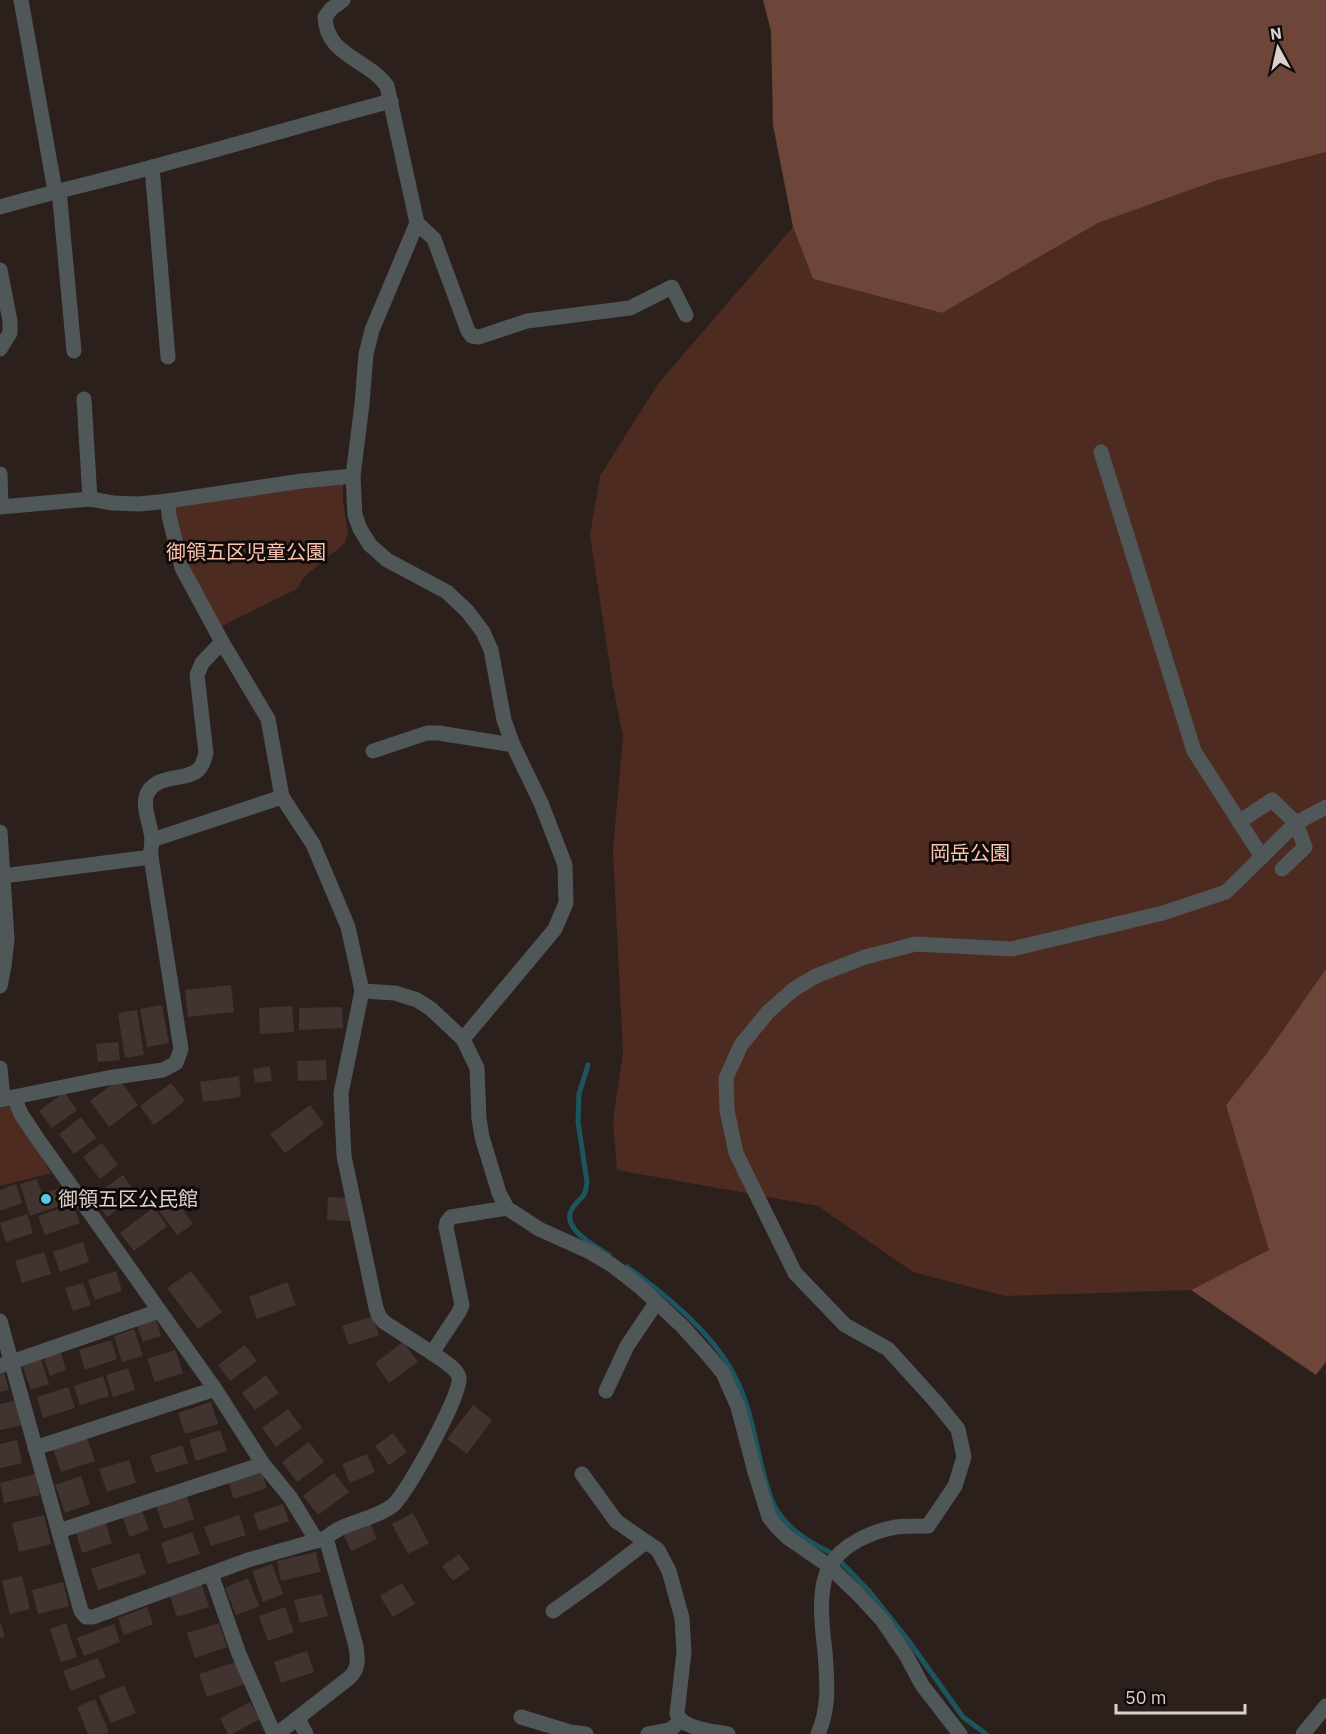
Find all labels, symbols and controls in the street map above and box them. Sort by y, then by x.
north arrow [1248,18,1308,78]
text: N [1269,22,1283,44]
park label: 御領五区児童公園 [166,538,326,565]
park label: 岡岳公園 [930,839,1010,866]
place label: 御領五区公民館 [58,1185,198,1212]
marker: 御領五区公民館 [39,1192,53,1206]
scale bar [1116,1677,1245,1715]
text: 50 m [1125,1686,1167,1709]

